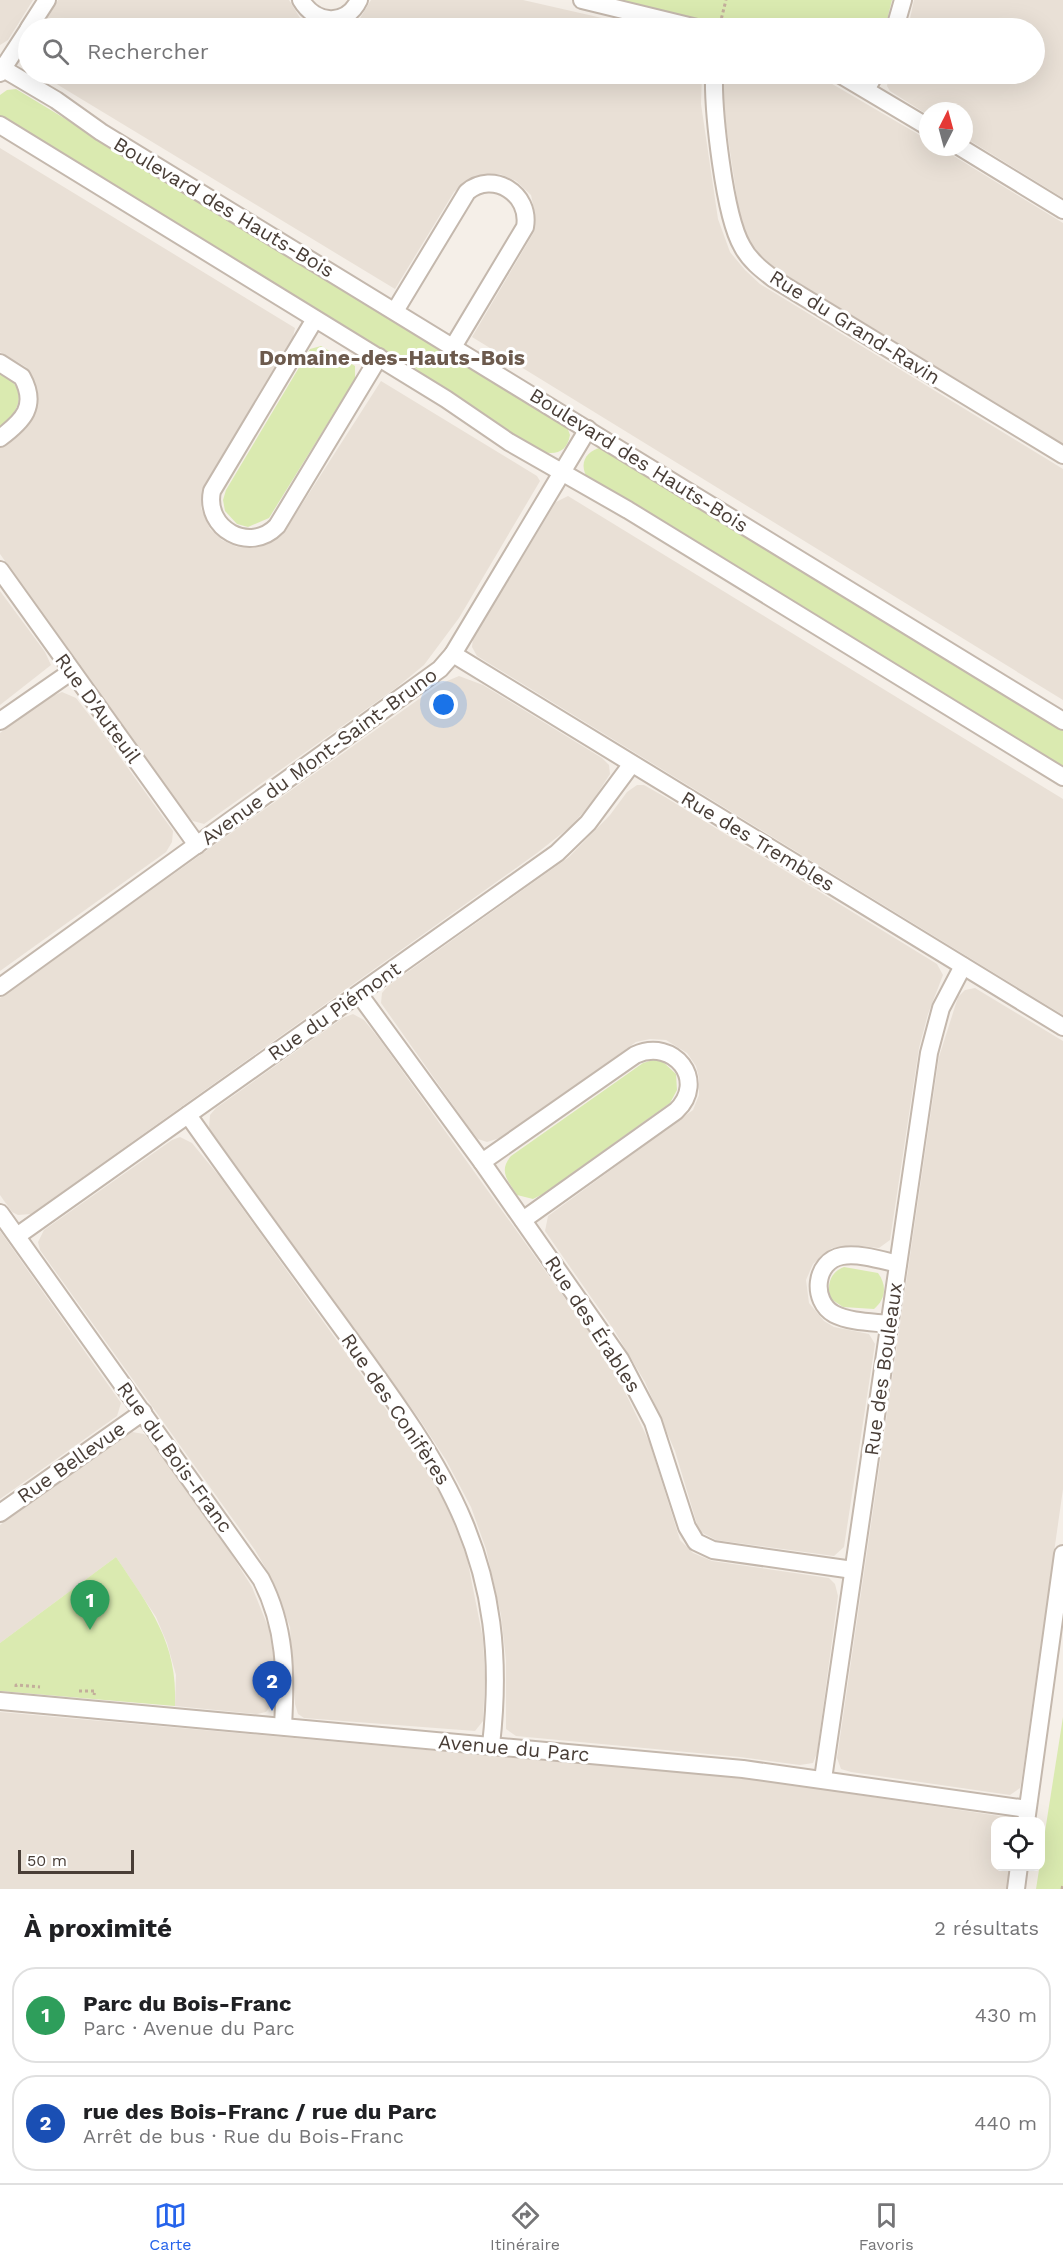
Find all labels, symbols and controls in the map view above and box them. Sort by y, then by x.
search box [18,18,1045,84]
icon: search [39,35,72,68]
text: Rechercher [87,39,209,64]
north arrow [919,102,973,156]
street label: Boulevard des Hauts-Bois [109,132,339,282]
street label: Rue du Grand-Ravin [765,265,945,389]
district label: Domaine-des-Hauts-Bois [259,345,525,370]
street label: Boulevard des Hauts-Bois [525,383,753,537]
street label: Rue D'Auteuil [50,648,146,768]
street label: Avenue du Mont-Saint-Bruno [196,662,442,850]
your location [429,690,458,719]
street label: Rue des Trembles [677,786,839,896]
street label: Rue du Piémont [263,956,405,1066]
street label: Rue des Érables [540,1251,646,1397]
street label: Rue des Bouleaux [859,1281,907,1457]
street label: Rue des Conifères [336,1329,456,1489]
street label: Rue du Bois-Franc [112,1377,238,1537]
street label: Rue Bellevue [12,1416,130,1508]
pin: 1 [70,1580,110,1630]
pin: 2 [252,1662,292,1711]
street label: Avenue du Parc [437,1729,591,1767]
map controls [991,1817,1045,1871]
button: locate [991,1817,1045,1871]
scale bar [18,1847,134,1874]
text: 50 m [27,1851,67,1870]
text: À proximité [24,1913,172,1943]
text: 2 résultats [934,1916,1039,1940]
text: Parc du Bois-Franc [83,1991,292,2016]
text: 1 [41,2003,50,2027]
text: 430 m [975,2003,1037,2027]
text: Parc · Avenue du Parc [83,2016,295,2040]
text: rue des Bois-Franc / rue du Parc [83,2099,437,2124]
text: 2 [40,2111,51,2135]
text: 440 m [974,2111,1037,2135]
text: Arrêt de bus · Rue du Bois-Franc [83,2124,404,2148]
tab: Carte [149,2199,191,2254]
tab: Itinéraire [490,2199,560,2254]
tab: Favoris [859,2199,914,2254]

